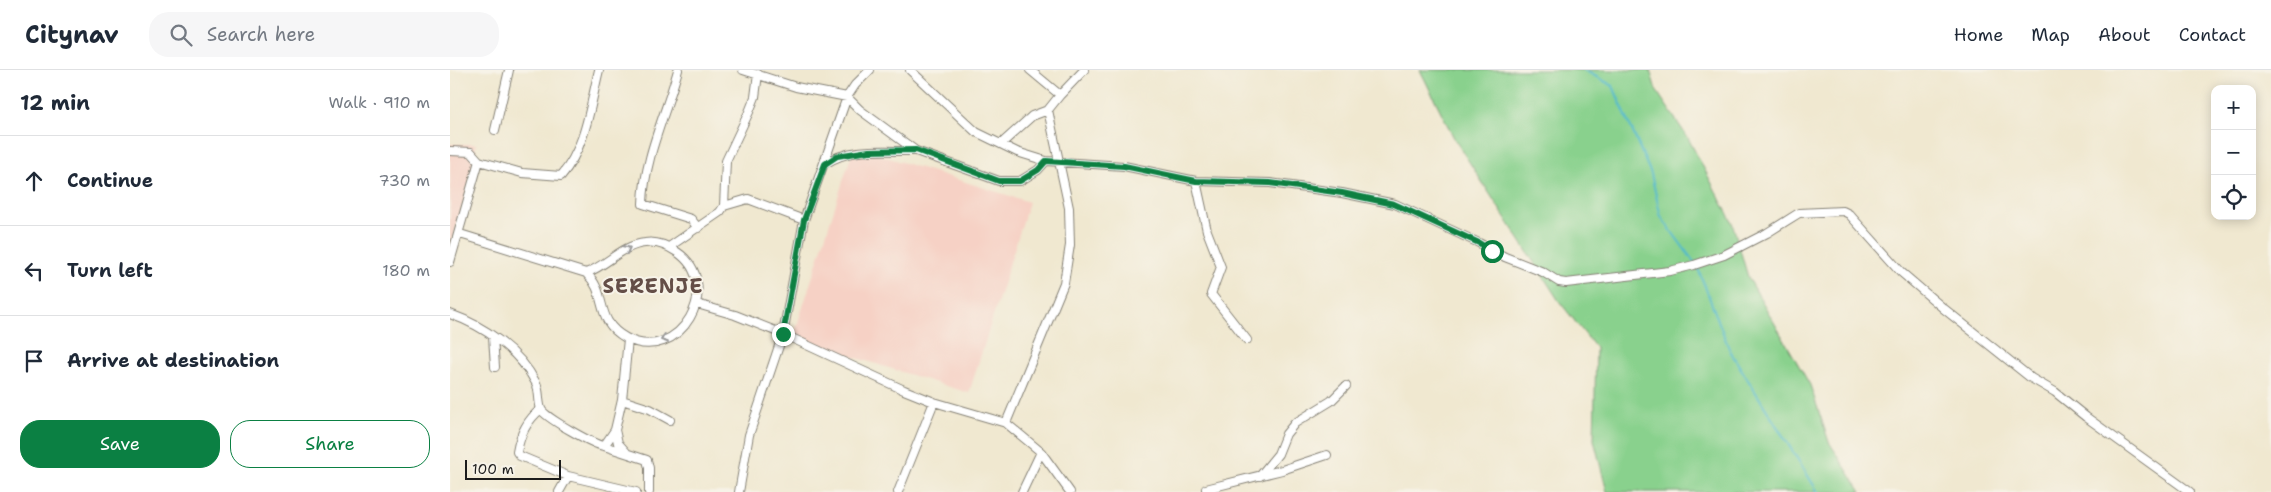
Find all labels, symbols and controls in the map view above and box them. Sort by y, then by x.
search box [149,12,499,57]
text: Citynav [25,19,119,51]
icon: search [167,21,195,49]
text: Search here [207,22,315,47]
text: Home [1954,23,2003,47]
text: Map [2031,23,2070,47]
text: About [2098,23,2151,47]
text: Contact [2179,23,2246,47]
map controls [2211,85,2256,220]
button: + [2211,85,2256,130]
text: 12 min [20,89,90,117]
text: Walk · 910 m [329,92,430,113]
button: − [2211,130,2256,175]
icon: ahead [20,167,48,195]
text: Continue [67,168,153,193]
text: 730 m [379,170,430,191]
button: locate [2211,175,2256,220]
route start [1481,240,1504,263]
one-way arrow [621,245,630,255]
icon: left [20,257,48,285]
text: Turn left [67,258,153,283]
text: 180 m [382,260,430,281]
district label: SERENJE [602,273,704,299]
route end [772,323,795,346]
one-way arrow [660,333,669,343]
icon: arrive [20,347,48,375]
text: Arrive at destination [67,348,279,373]
button: Save [20,420,220,468]
button: Share [230,420,430,468]
scale bar [465,457,561,480]
text: 100 m [472,460,514,478]

